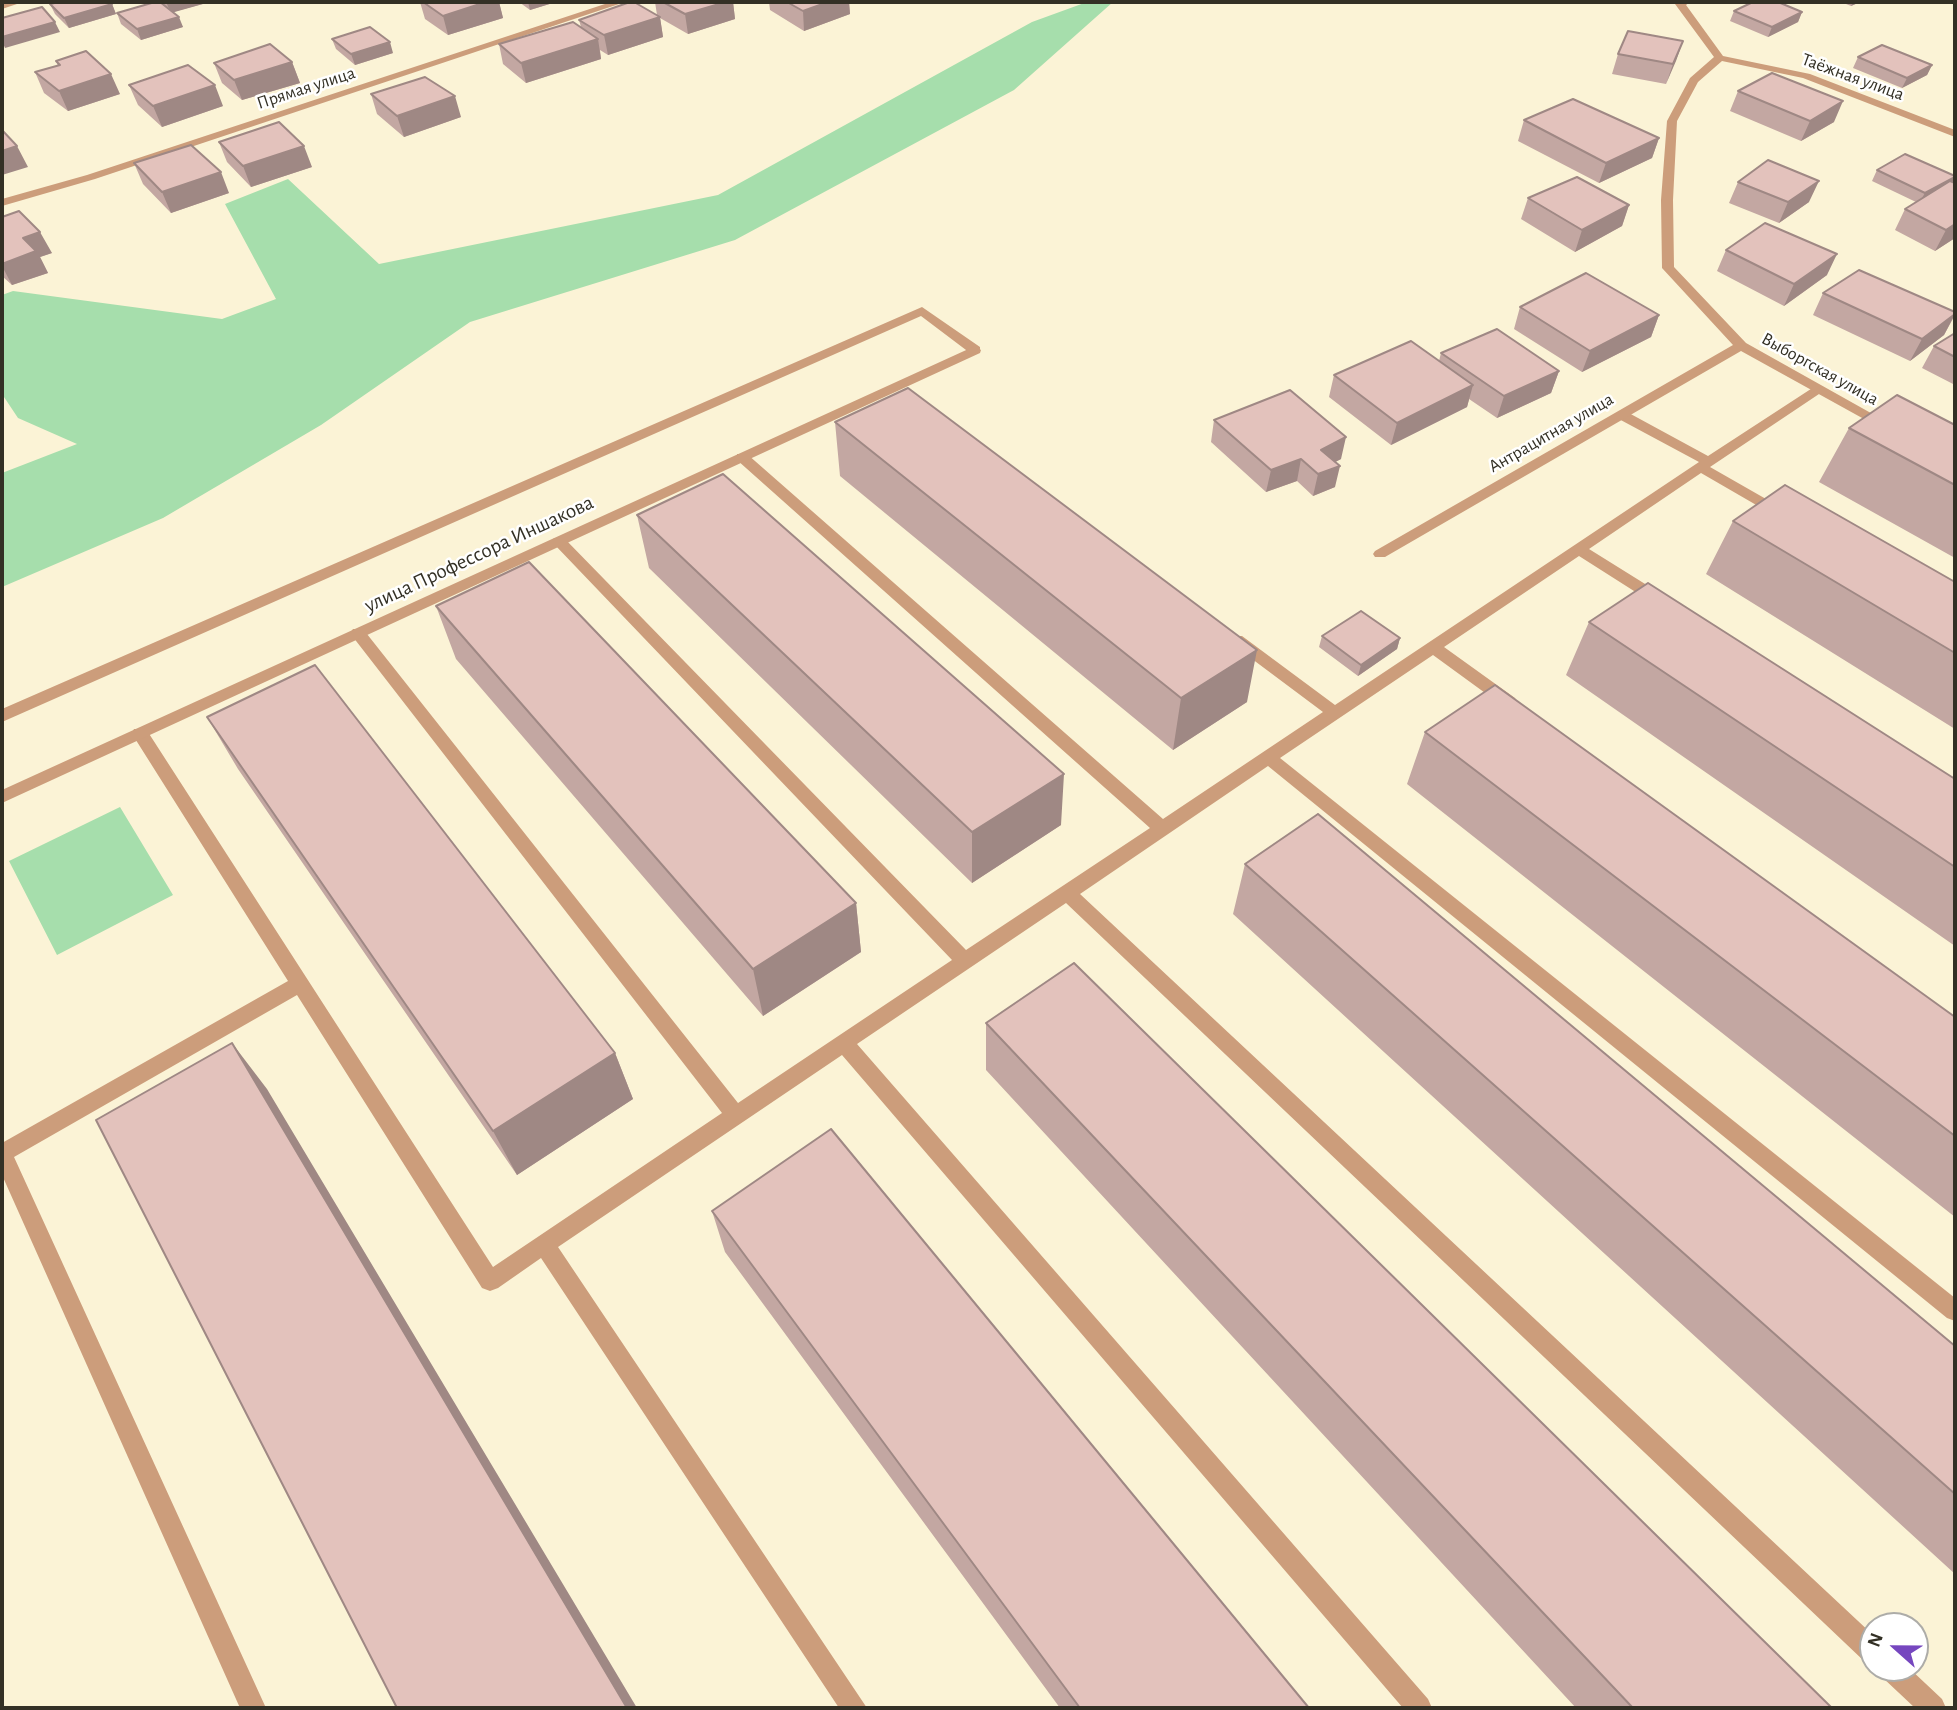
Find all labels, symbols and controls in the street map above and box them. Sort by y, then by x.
street label: Таёжная улица [1799,49,1907,105]
street label: Прямая улица [254,62,358,114]
street label: Выборгская улица [1758,328,1882,410]
street label: Антрацитная улица [1485,388,1617,478]
street label: улица Профессора Иншакова [360,490,598,618]
north arrow [1859,1612,1929,1682]
text: N [1865,1630,1887,1650]

